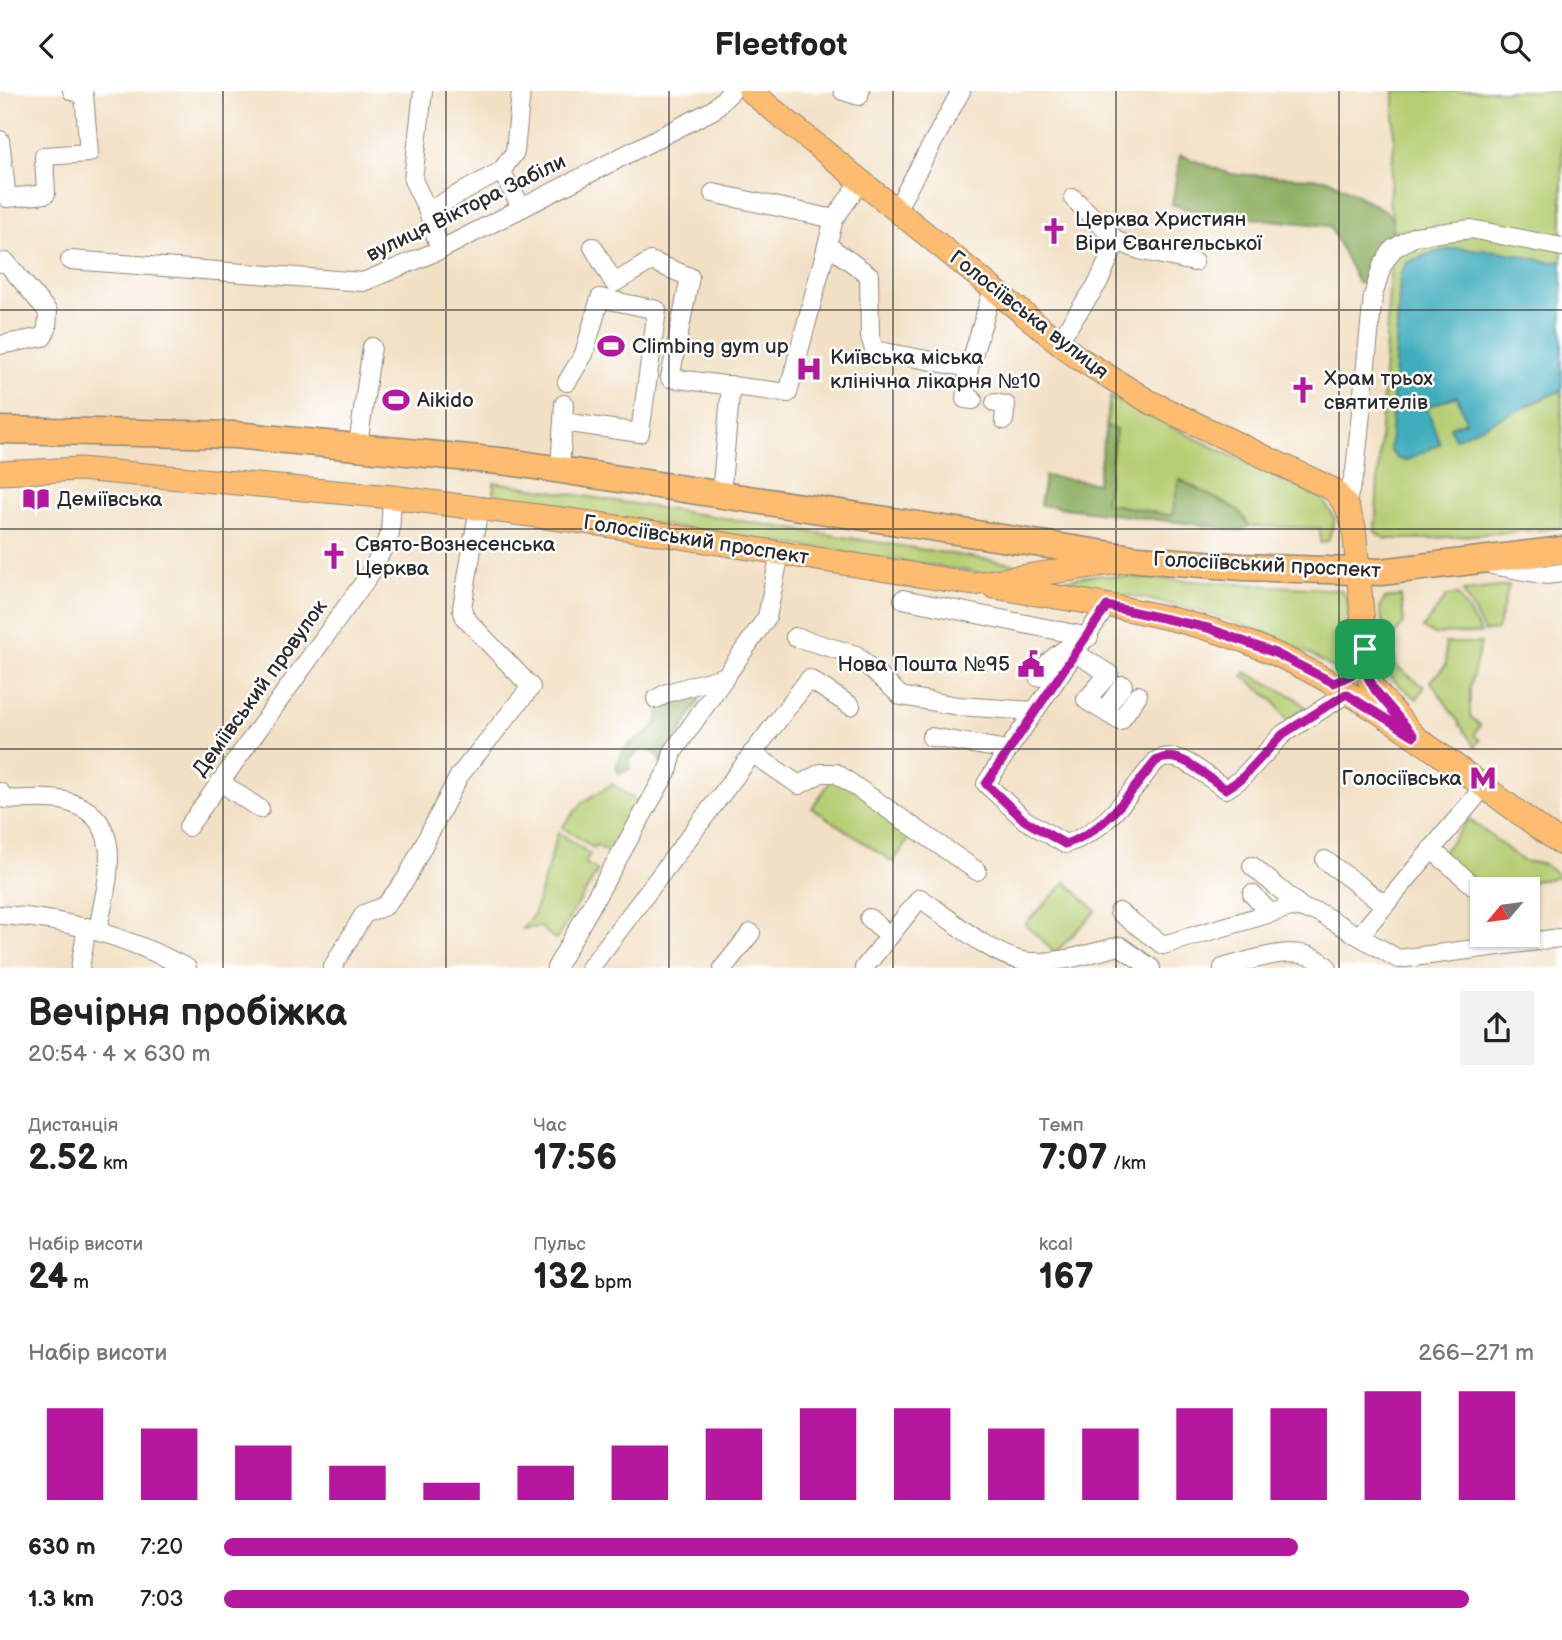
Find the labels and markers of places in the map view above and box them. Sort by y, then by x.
place label: Церква Християн Віри Євангельської [1075,207,1263,256]
church icon: Церква Християн Віри Євангельської [1039,216,1069,246]
sports icon: Climbing gym up [596,331,626,361]
place label: Climbing gym up [632,334,789,359]
place label: Київська міська клінічна лікарня №10 [830,345,1041,394]
hospital icon: Київська міська клінічна лікарня №10 [794,354,824,384]
place label: Храм трьох святителів [1324,366,1433,415]
church icon: Храм трьох святителів [1288,375,1318,405]
sports icon: Aikido [381,385,411,415]
place label: Aikido [417,388,474,413]
library icon: Деміївська [21,484,51,514]
place label: Деміївська [57,487,163,512]
place label: Свято-Вознесенська Церква [355,532,556,581]
church icon: Свято-Вознесенська Церква [319,541,349,571]
pin [1335,619,1395,679]
public building icon: Нова Пошта №95 [1016,649,1046,679]
place label: Нова Пошта №95 [837,652,1010,677]
metro station icon: Голосіївська [1468,763,1498,793]
place label: Голосіївська [1341,766,1463,791]

